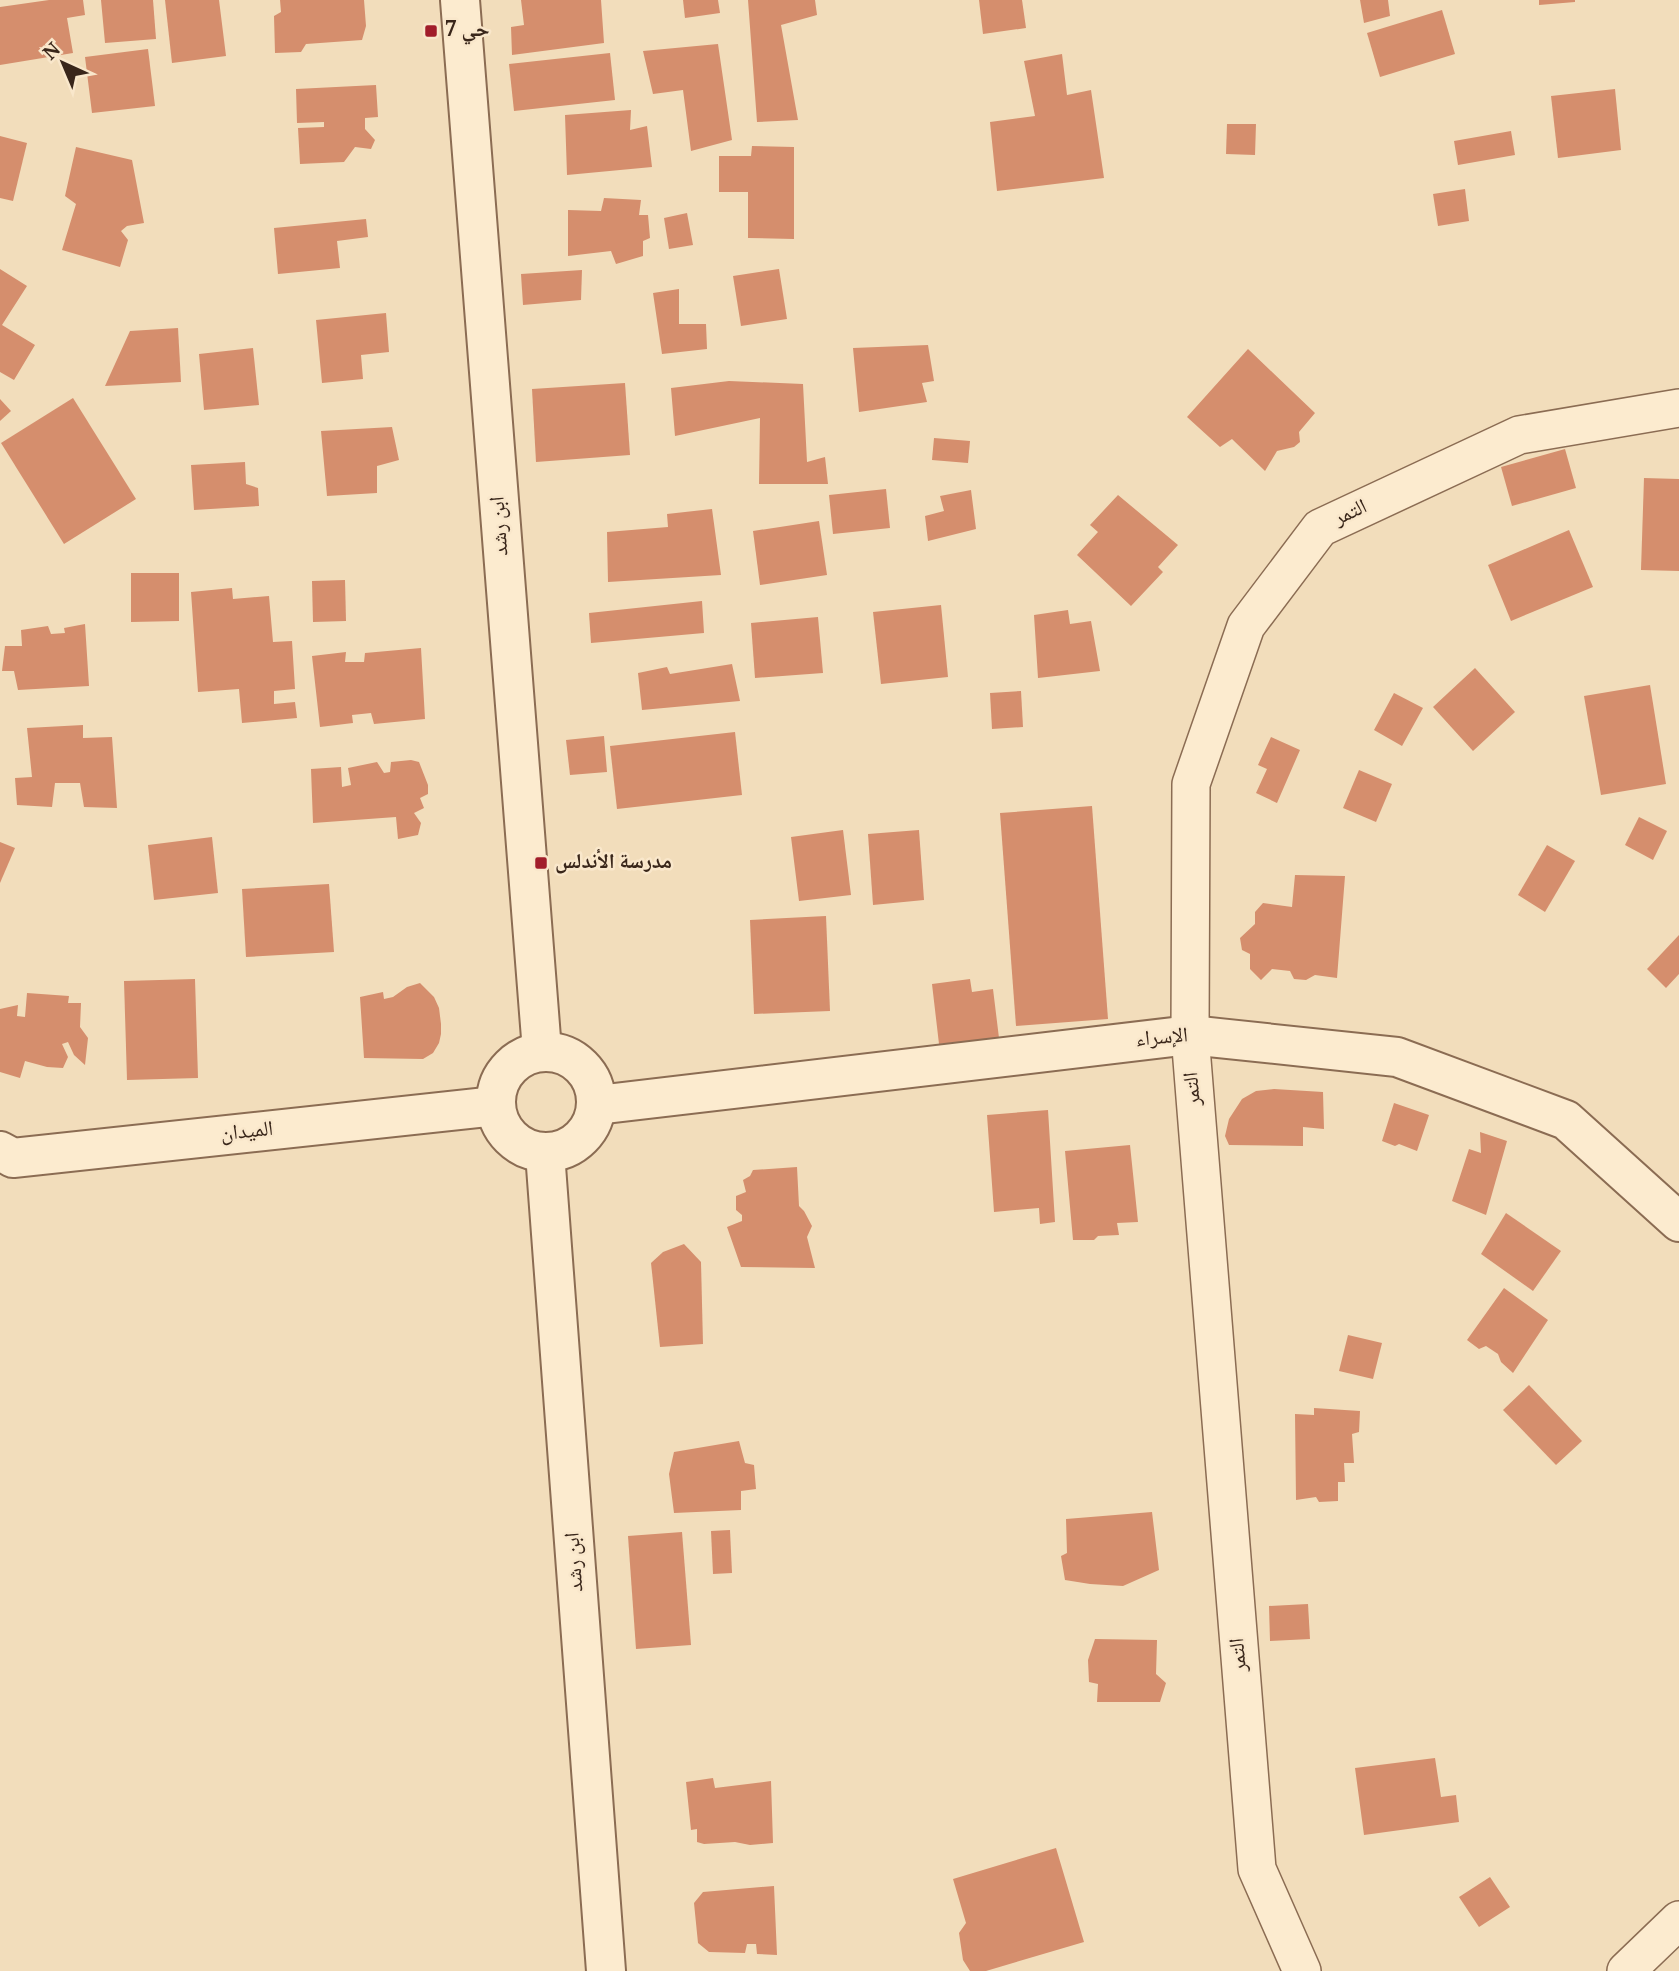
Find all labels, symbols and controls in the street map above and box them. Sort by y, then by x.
place label: حي 7 [445,14,490,49]
marker: حي 7 [423,23,439,39]
north arrow [28,28,98,98]
text: N [37,36,70,70]
street label: التمر [1327,491,1374,538]
street label: ابن رشد [481,495,521,557]
place label: مدرسة الأندلس [555,846,672,881]
marker: مدرسة الأندلس [533,855,549,871]
street label: الإسراء [1134,1019,1190,1059]
street label: التمر [1175,1070,1213,1109]
street label: الميدان [219,1113,275,1153]
street label: ابن رشد [556,1531,596,1593]
street label: التمر [1221,1636,1259,1675]

